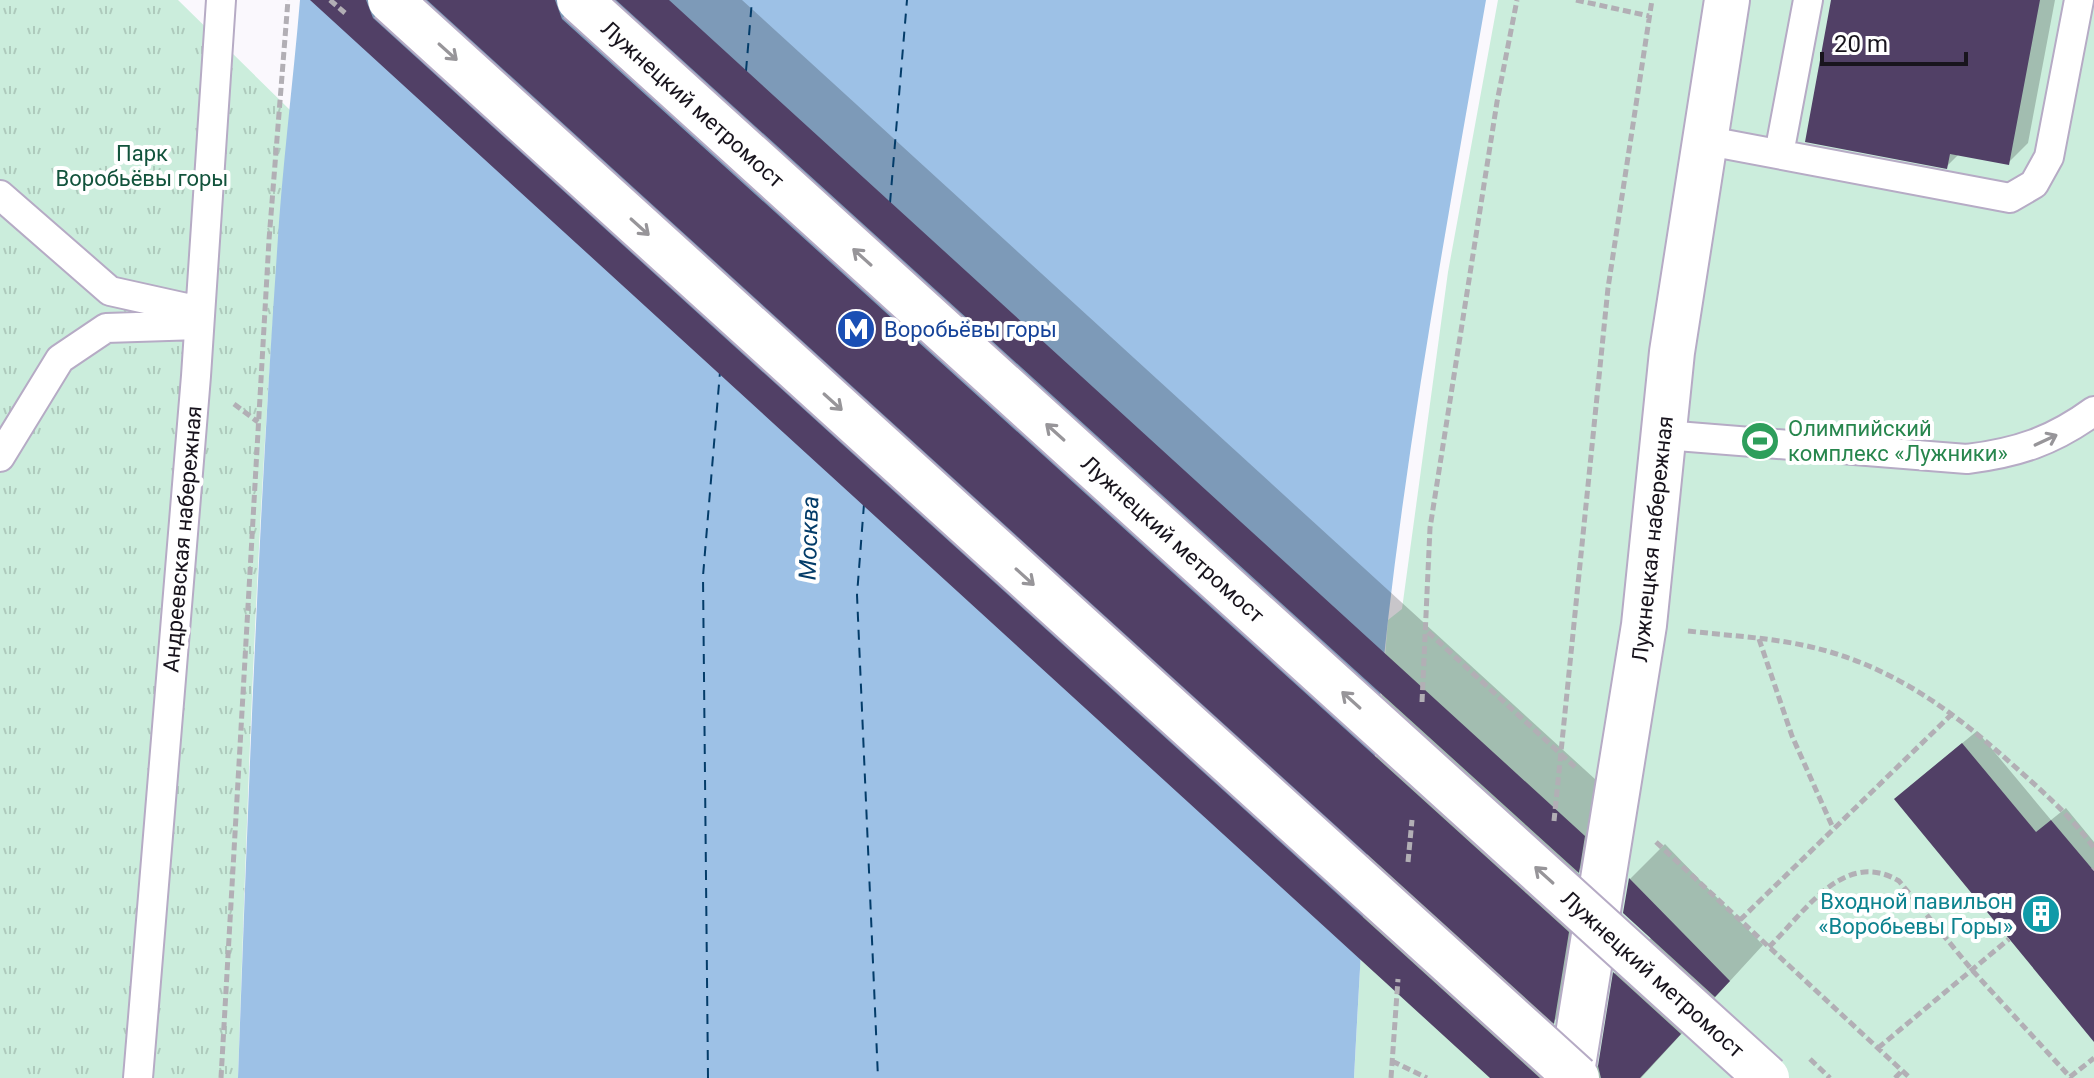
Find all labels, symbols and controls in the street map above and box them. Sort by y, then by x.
street label: Лужнецкий метромост [596,16,790,193]
scale bar [1822,16,1966,66]
text: 20 m [1834,30,1888,58]
one-way arrow [438,43,458,62]
park label: Парк Воробьёвы горы [56,141,228,191]
one-way arrow [630,218,650,236]
one-way arrow [853,248,873,266]
metro station icon: Воробьёвы горы [835,308,877,350]
place label: Воробьёвы горы [884,317,1057,342]
one-way arrow [822,393,842,411]
street label: Андреевская набережная [158,405,207,673]
street label: Лужнецкая набережная [1627,415,1678,664]
place label: Олимпийский комплекс «Лужники» [1788,416,2008,466]
sports icon: Олимпийский комплекс «Лужники» [1739,420,1781,462]
one-way arrow [1045,422,1065,441]
one-way arrow [2033,432,2058,447]
street label: Лужнецкий метромост [1076,451,1270,628]
water label: Москва [794,495,824,581]
one-way arrow [1015,568,1035,586]
one-way arrow [1342,692,1362,710]
one-way arrow [1534,866,1554,884]
street label: Лужнецкий метромост [1556,886,1750,1063]
place label: Входной павильон «Воробьевы Горы» [1818,889,2013,939]
building icon: Входной павильон «Воробьевы Горы» [2020,893,2062,935]

